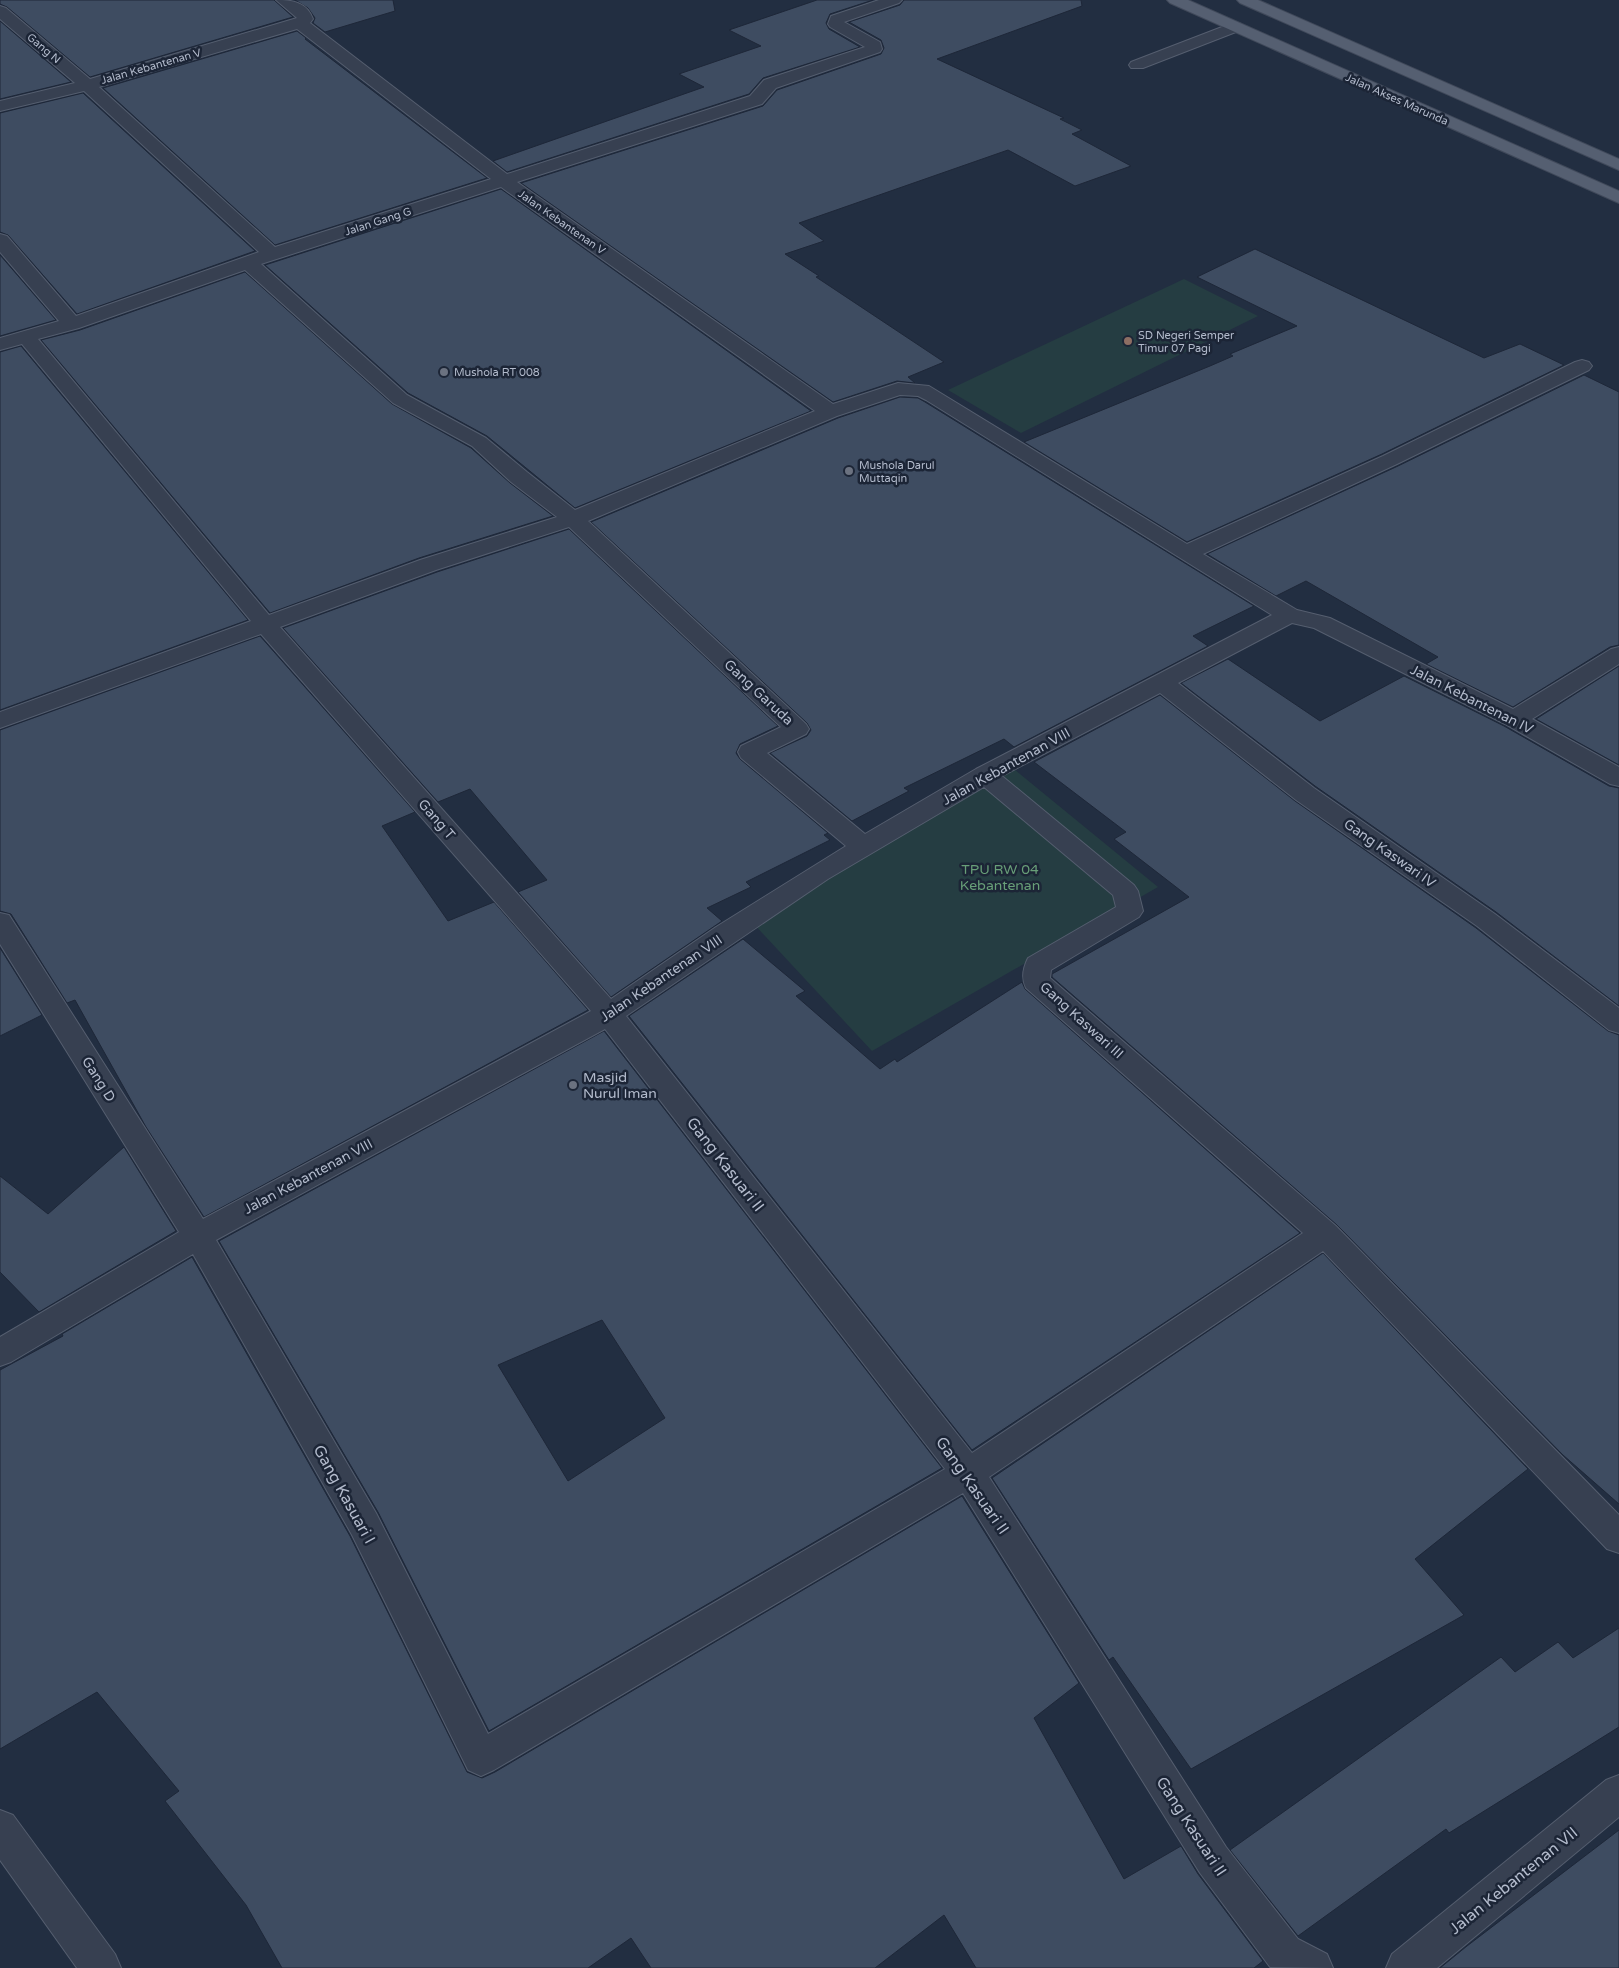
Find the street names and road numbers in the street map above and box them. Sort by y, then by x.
street label: Gang N [24,31,63,66]
street label: Jalan Kebantenan V [100,46,203,87]
street label: Jalan Akses Marunda [1343,71,1450,128]
street label: Jalan Kebantenan V [516,187,608,258]
street label: Jalan Gang G [343,205,413,238]
street label: Gang Garuda [720,656,797,729]
street label: Jalan Kebantenan IV [1407,661,1536,738]
street label: Jalan Kebantenan VIII [939,724,1073,809]
street label: Gang T [414,796,459,843]
street label: Gang Kaswari IV [1340,815,1439,892]
street label: Jalan Kebantenan VIII [597,931,726,1026]
street label: Gang Kaswari III [1036,978,1127,1062]
street label: Gang D [78,1054,119,1105]
street label: Gang Kasuari II [682,1113,768,1216]
street label: Jalan Kebantenan VIII [241,1135,376,1218]
street label: Gang Kasuari II [931,1433,1013,1538]
street label: Gang Kasuari I [309,1441,380,1547]
street label: Gang Kasuari II [1152,1773,1231,1880]
street label: Jalan Kebantenan VII [1445,1823,1582,1939]

